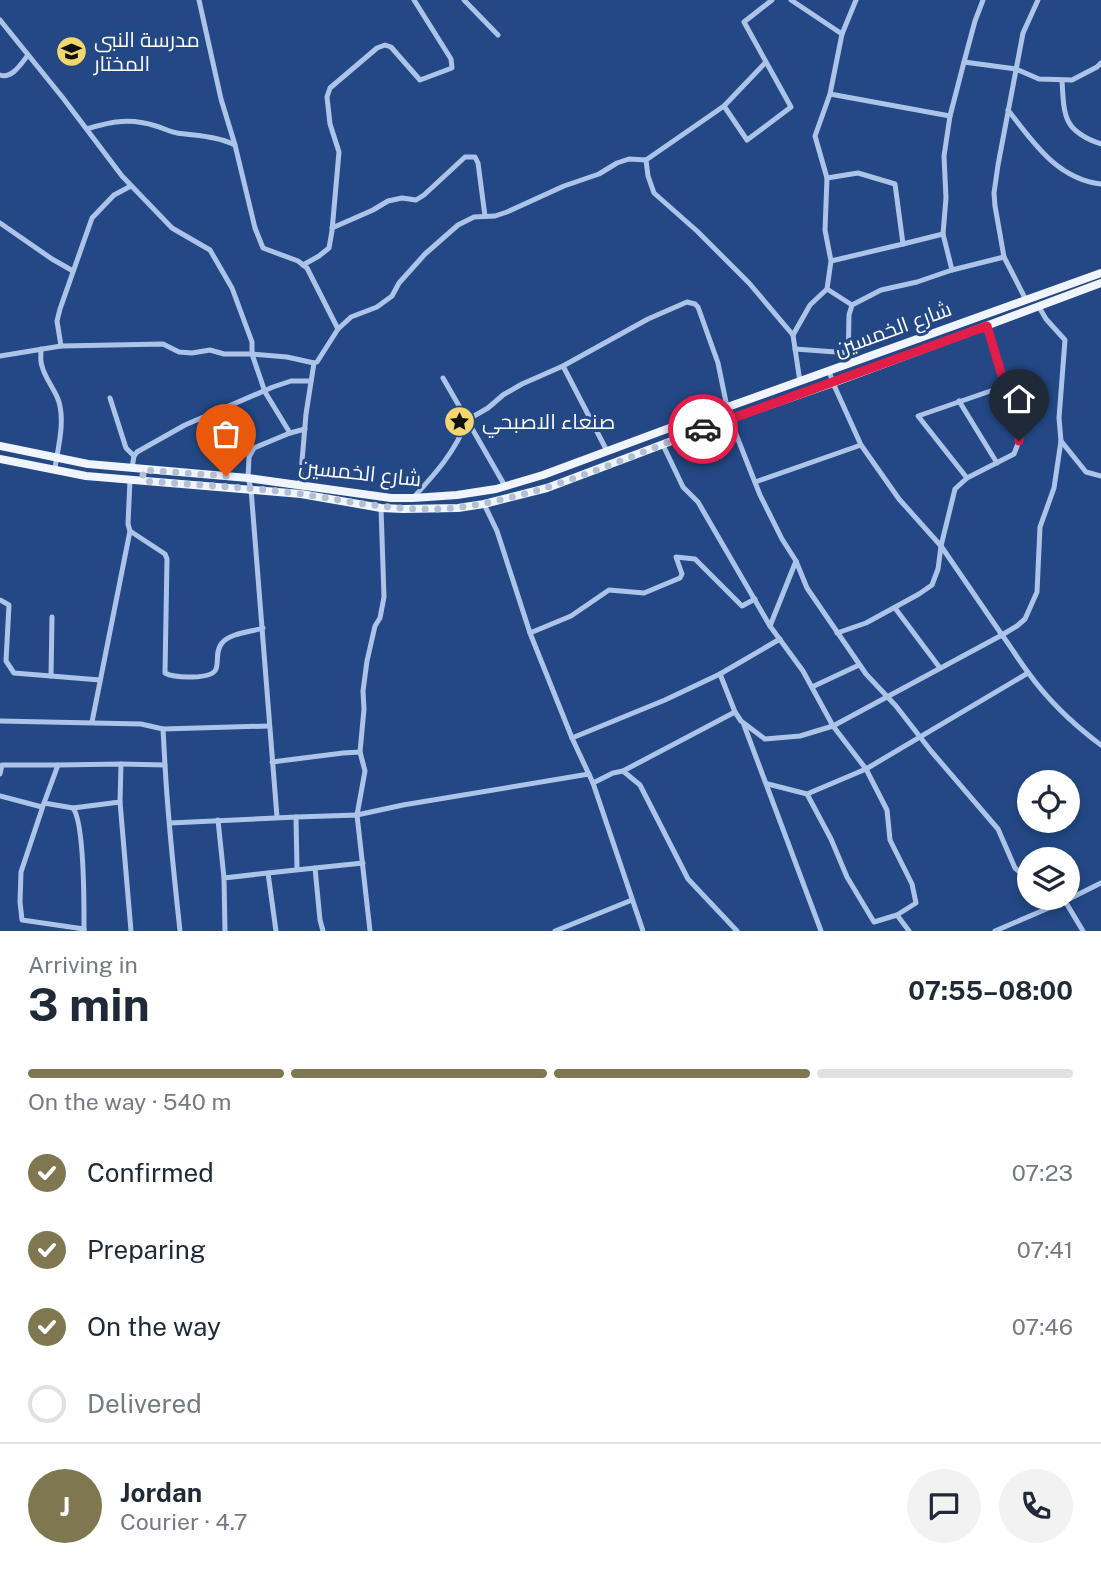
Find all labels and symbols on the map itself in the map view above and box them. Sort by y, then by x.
place label: مدرسة النبي المختار [93,27,200,76]
school or university icon: مدرسة النبي المختار [54,35,88,69]
street label: شارع الخمسين [831,296,956,363]
pin [989,369,1049,441]
courier [668,394,738,464]
pin [196,404,256,476]
place icon: صنعاء الاصبحي [442,405,476,439]
place label: صنعاء الاصبحي [482,409,615,438]
street label: شارع الخمسين [297,454,423,493]

